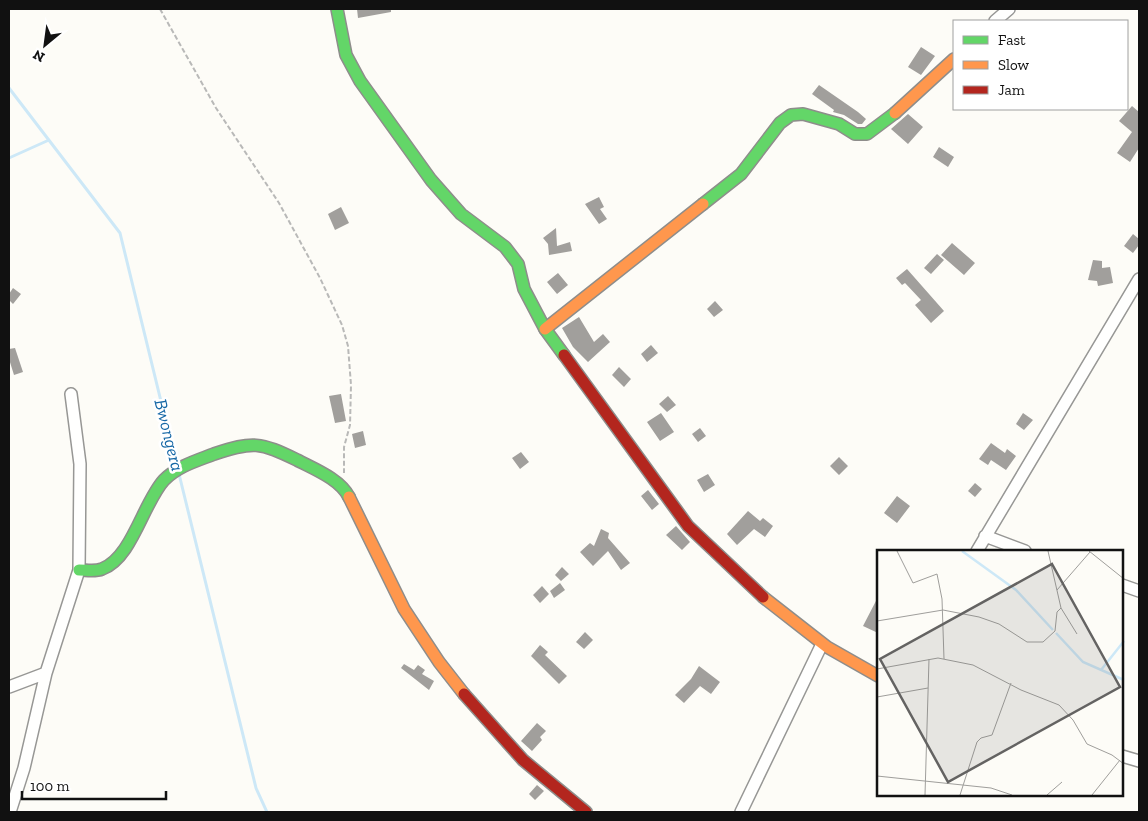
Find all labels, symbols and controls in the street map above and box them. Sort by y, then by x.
north arrow [20,20,70,70]
legend [953,20,1128,110]
text: Fast [998,31,1026,49]
text: N [30,46,48,66]
text: Slow [998,56,1030,74]
text: Jam [998,81,1025,99]
water label: Bwongera [149,397,189,473]
inset map [877,550,1123,796]
scale bar [22,768,166,800]
text: 100 m [30,777,69,795]

